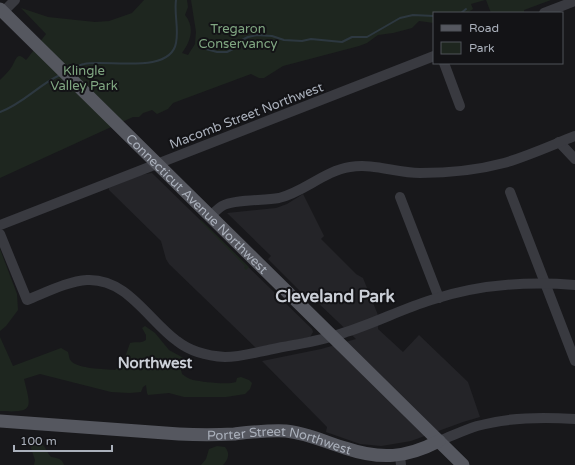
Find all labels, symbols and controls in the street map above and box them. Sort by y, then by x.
legend [433,12,563,64]
park label: Tregaron Conservancy [198,21,278,52]
text: Road [469,21,499,35]
text: Park [469,41,495,55]
park label: Klingle Valley Park [50,63,118,94]
street label: Macomb Street Northwest [167,79,325,153]
street label: Connecticut Avenue Northwest [122,131,271,278]
district label: Cleveland Park [275,286,396,307]
district label: Northwest [118,354,193,372]
street label: Porter Street Northwest [207,424,353,459]
scale bar [14,427,112,453]
text: 100 m [20,434,57,448]

